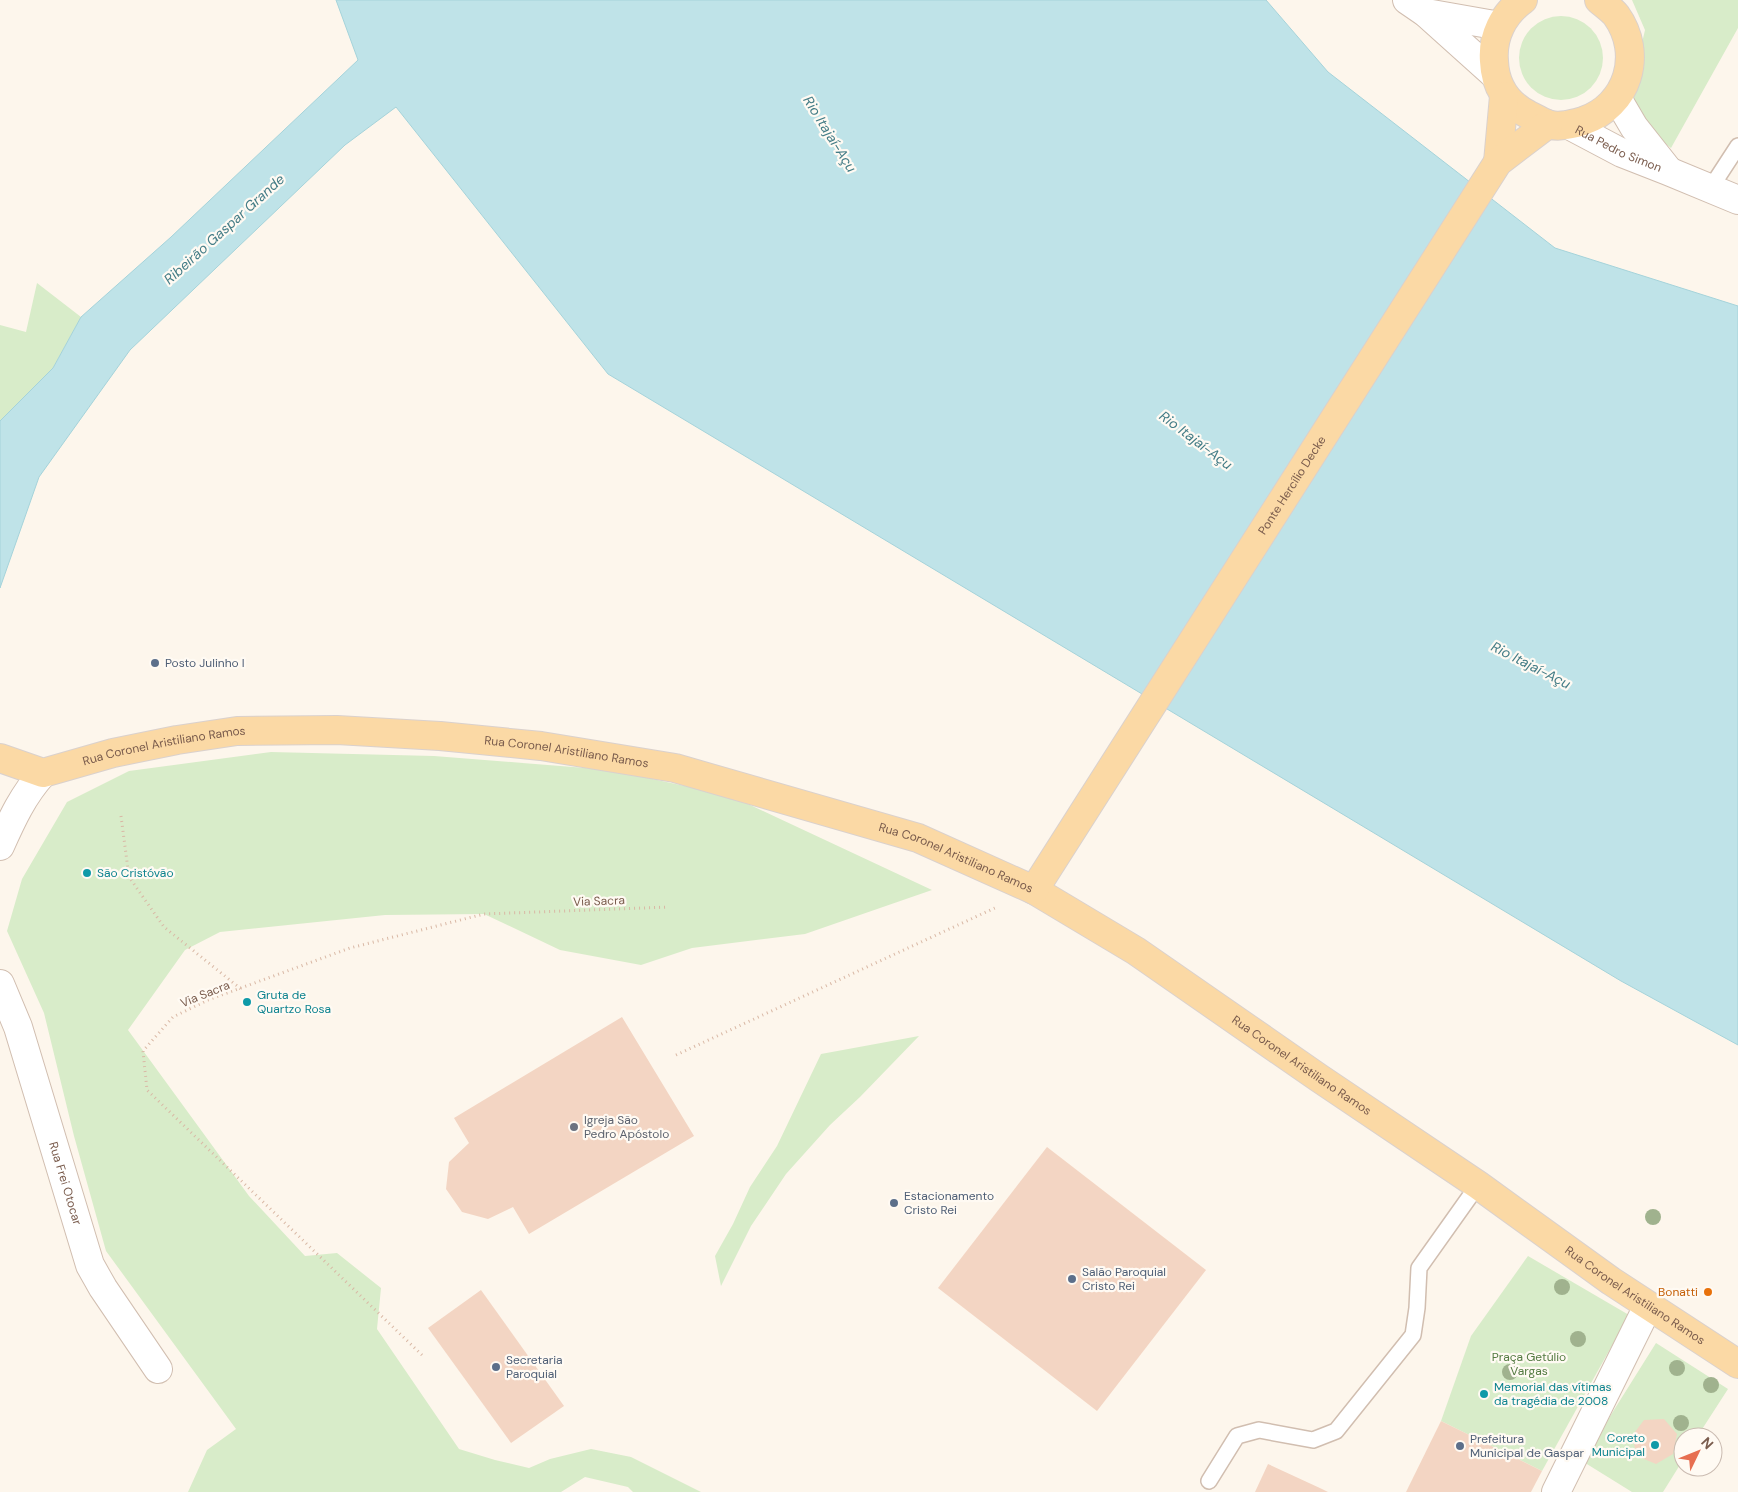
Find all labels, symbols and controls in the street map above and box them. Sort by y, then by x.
water label: Rio Itajaí-Açu [799,92,861,176]
street label: Rua Pedro Simon [1572,122,1664,176]
water label: Ribeirão Gaspar Grande [160,170,288,288]
water label: Rio Itajaí-Açu [1156,407,1236,473]
street label: Ponte Hercílio Decke [1255,433,1330,538]
water label: Rio Itajaí-Açu [1488,637,1574,693]
place label: Posto Julinho I [165,655,245,671]
marker: Posto Julinho I [149,657,161,669]
street label: Rua Coronel Aristiliano Ramos [81,723,246,769]
street label: Rua Coronel Aristiliano Ramos [484,732,650,772]
street label: Rua Coronel Aristiliano Ramos [877,819,1036,897]
place label: São Cristóvão [97,865,174,881]
marker: São Cristóvão [81,867,93,879]
street label: Via Sacra [573,892,625,910]
street label: Via Sacra [178,977,232,1011]
place label: Gruta de Quartzo Rosa [257,987,331,1017]
marker: Gruta de Quartzo Rosa [241,996,253,1008]
street label: Rua Coronel Aristiliano Ramos [1229,1012,1375,1119]
place label: Igreja São Pedro Apóstolo [584,1112,669,1142]
marker: Igreja São Pedro Apóstolo [568,1121,580,1133]
street label: Rua Frei Otocar [45,1140,86,1227]
place label: Estacionamento Cristo Rei [904,1188,994,1218]
marker: Estacionamento Cristo Rei [888,1197,900,1209]
street label: Rua Coronel Aristiliano Ramos [1562,1242,1708,1348]
place label: Salão Paroquial Cristo Rei [1082,1264,1166,1294]
marker: Salão Paroquial Cristo Rei [1066,1273,1078,1285]
place label: Bonatti [1658,1284,1698,1300]
marker: Bonatti [1702,1286,1714,1298]
park label: Praça Getúlio Vargas [1492,1349,1566,1379]
place label: Secretaria Paroquial [506,1352,563,1382]
marker: Secretaria Paroquial [490,1361,502,1373]
place label: Memorial das vítimas da tragédia de 2008 [1494,1379,1612,1409]
marker: Memorial das vítimas da tragédia de 2008 [1478,1388,1490,1400]
north arrow [1673,1427,1723,1477]
place label: Coreto Municipal [1592,1430,1645,1460]
place label: Prefeitura Municipal de Gaspar [1470,1431,1585,1461]
text: N [1697,1433,1718,1453]
marker: Coreto Municipal [1649,1439,1661,1451]
marker: Prefeitura Municipal de Gaspar [1454,1440,1466,1452]

